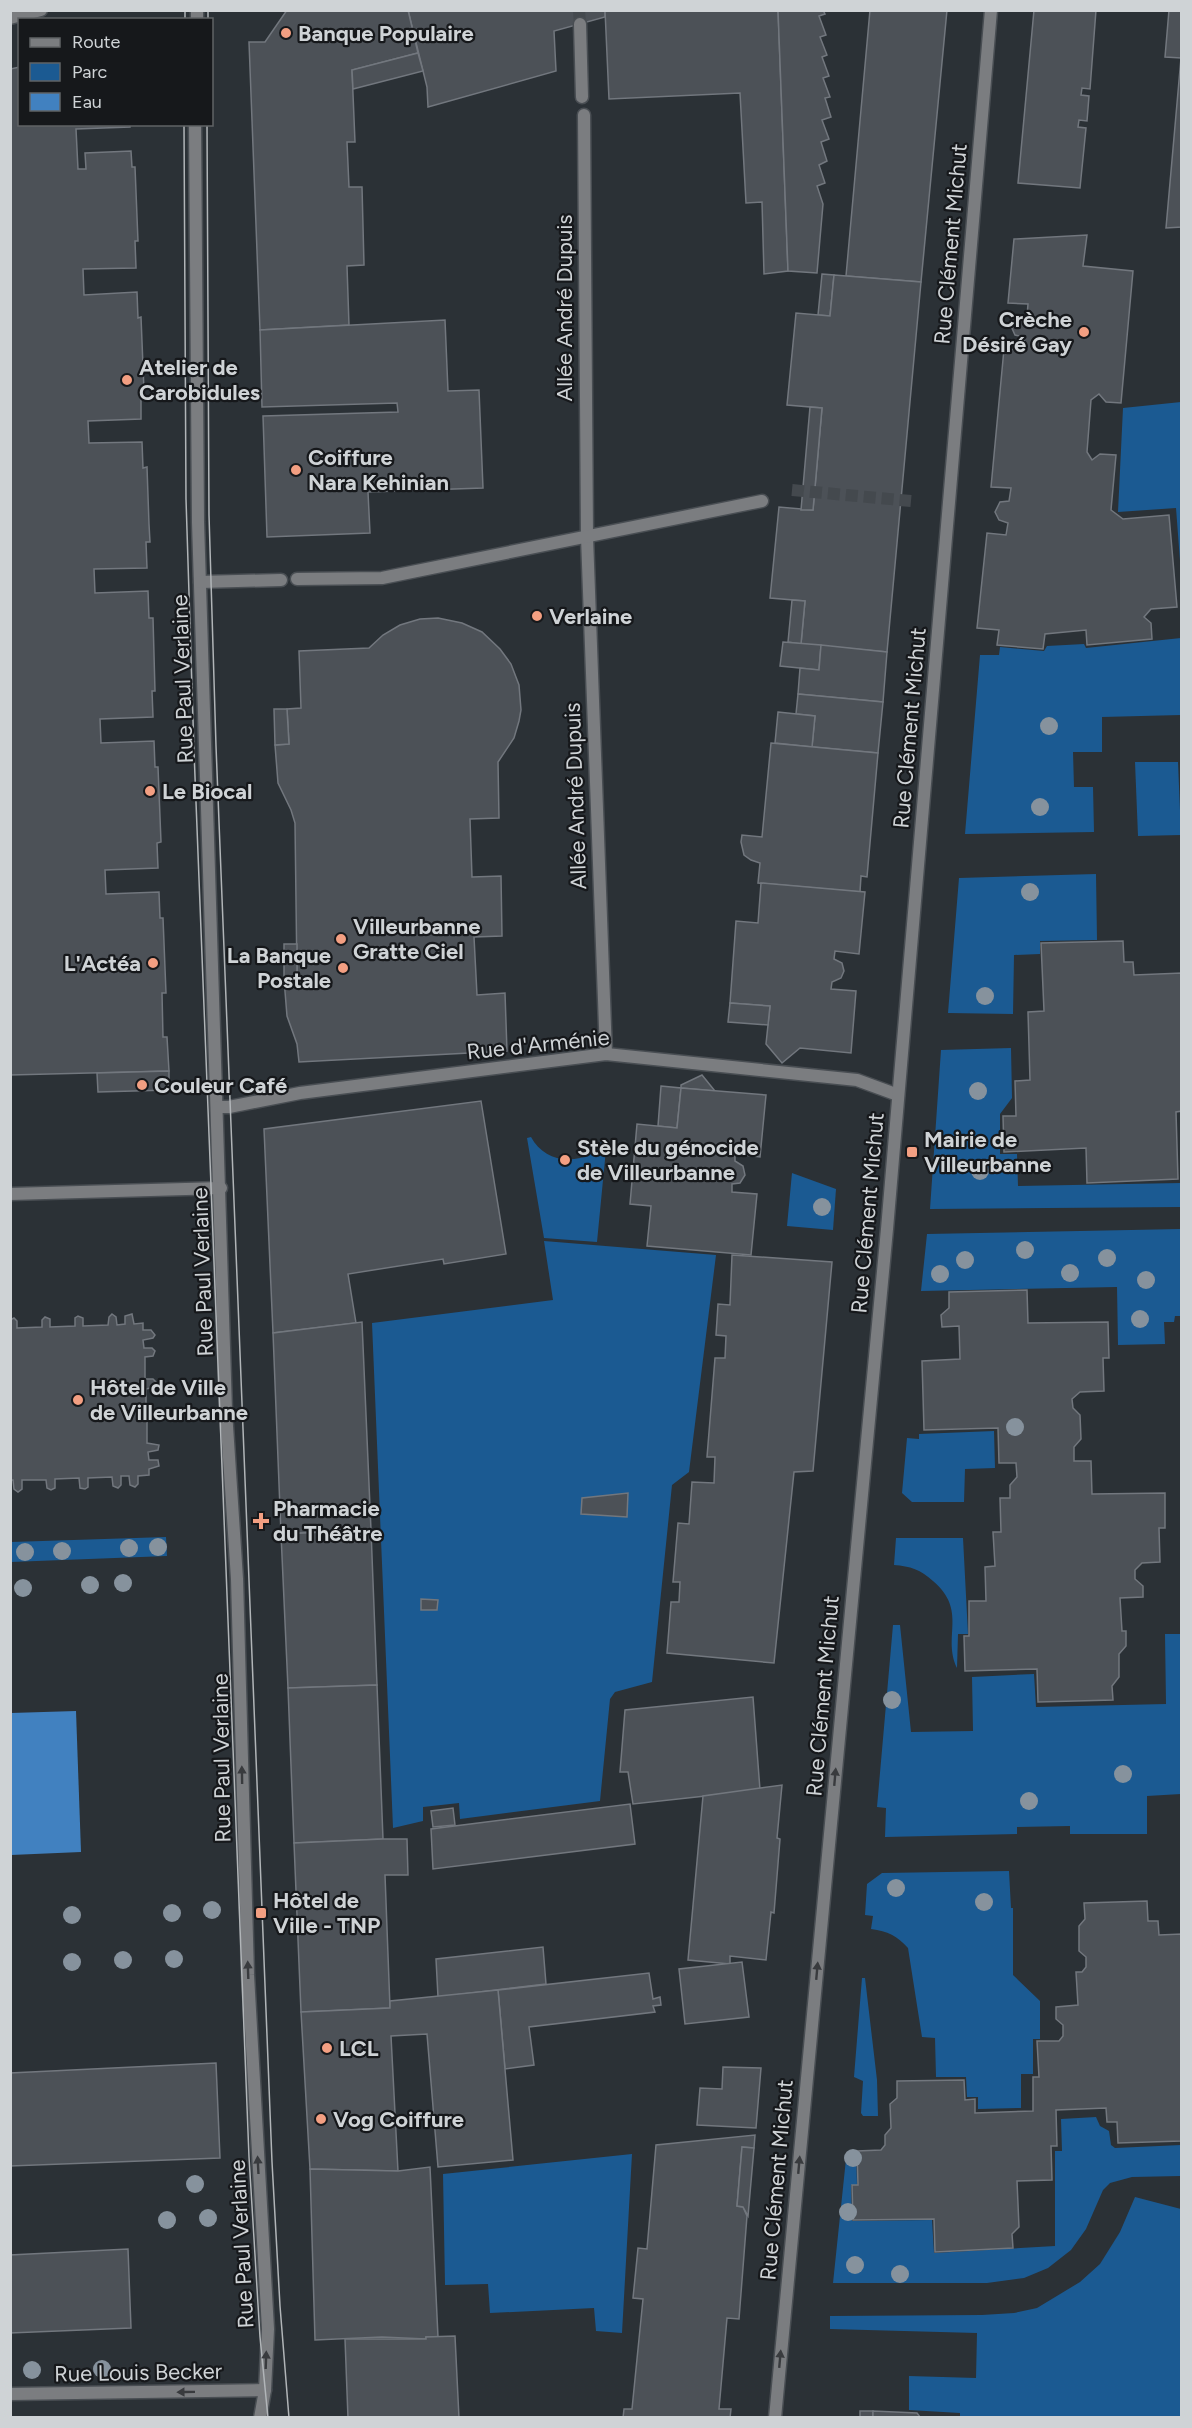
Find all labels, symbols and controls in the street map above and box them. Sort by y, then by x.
legend [18,18,213,126]
place label: Banque Populaire [298,20,474,47]
marker: Banque Populaire [279,26,293,40]
text: Route [72,31,121,53]
text: Parc [72,61,108,83]
text: Eau [72,91,102,113]
street label: Rue Clément Michut [928,143,973,346]
street label: Allée André Dupuis [551,214,578,402]
place label: Crèche Désiré Gay [962,306,1072,358]
marker: Crèche Désiré Gay [1077,325,1091,339]
place label: Atelier de Carobidules [139,354,260,406]
marker: Atelier de Carobidules [120,373,134,387]
place label: Coiffure Nara Kehinian [308,444,449,496]
marker: Coiffure Nara Kehinian [289,463,303,477]
street label: Rue Paul Verlaine [166,594,199,764]
place label: Verlaine [549,603,632,630]
marker: Verlaine [530,609,544,623]
street label: Rue Clément Michut [887,627,932,830]
street label: Allée André Dupuis [559,702,592,890]
place label: Le Biocal [162,778,252,805]
marker: Le Biocal [143,784,157,798]
place label: Villeurbanne Gratte Ciel [353,913,481,965]
marker: Villeurbanne Gratte Ciel [334,932,348,946]
place label: La Banque Postale [227,942,331,994]
place label: L'Actéa [64,950,141,977]
marker: L'Actéa [146,956,160,970]
marker: La Banque Postale [336,961,350,975]
street label: Rue d'Arménie [465,1024,611,1065]
place label: Couleur Café [154,1072,287,1099]
marker: Couleur Café [135,1078,149,1092]
street label: Rue Clément Michut [845,1112,890,1315]
place label: Mairie de Villeurbanne [924,1126,1052,1178]
place label: Stèle du génocide de Villeurbanne [577,1134,759,1186]
marker: Mairie de Villeurbanne [905,1145,919,1159]
marker: Stèle du génocide de Villeurbanne [558,1153,572,1167]
street label: Rue Paul Verlaine [186,1187,219,1357]
place label: Hôtel de Ville de Villeurbanne [90,1374,248,1426]
marker: Hôtel de Ville de Villeurbanne [71,1393,85,1407]
place label: Pharmacie du Théâtre [273,1495,382,1547]
marker: Pharmacie du Théâtre [254,1514,268,1528]
street label: Rue Clément Michut [800,1595,845,1798]
street label: Rue Paul Verlaine [207,1673,236,1843]
one-way arrow [238,1766,247,1785]
one-way arrow [830,1767,840,1786]
place label: Hôtel de Ville - TNP [273,1887,380,1939]
marker: Hôtel de Ville - TNP [254,1906,268,1920]
one-way arrow [243,1961,252,1980]
one-way arrow [812,1961,822,1980]
place label: LCL [339,2035,379,2062]
marker: LCL [320,2041,334,2055]
street label: Rue Clément Michut [754,2079,799,2282]
place label: Vog Coiffure [333,2106,464,2133]
marker: Vog Coiffure [314,2112,328,2126]
one-way arrow [254,2155,263,2174]
one-way arrow [794,2156,804,2175]
street label: Rue Paul Verlaine [224,2159,259,2329]
one-way arrow [262,2350,271,2369]
one-way arrow [775,2350,785,2369]
street label: Rue Louis Becker [54,2358,223,2387]
one-way arrow [176,2387,195,2397]

